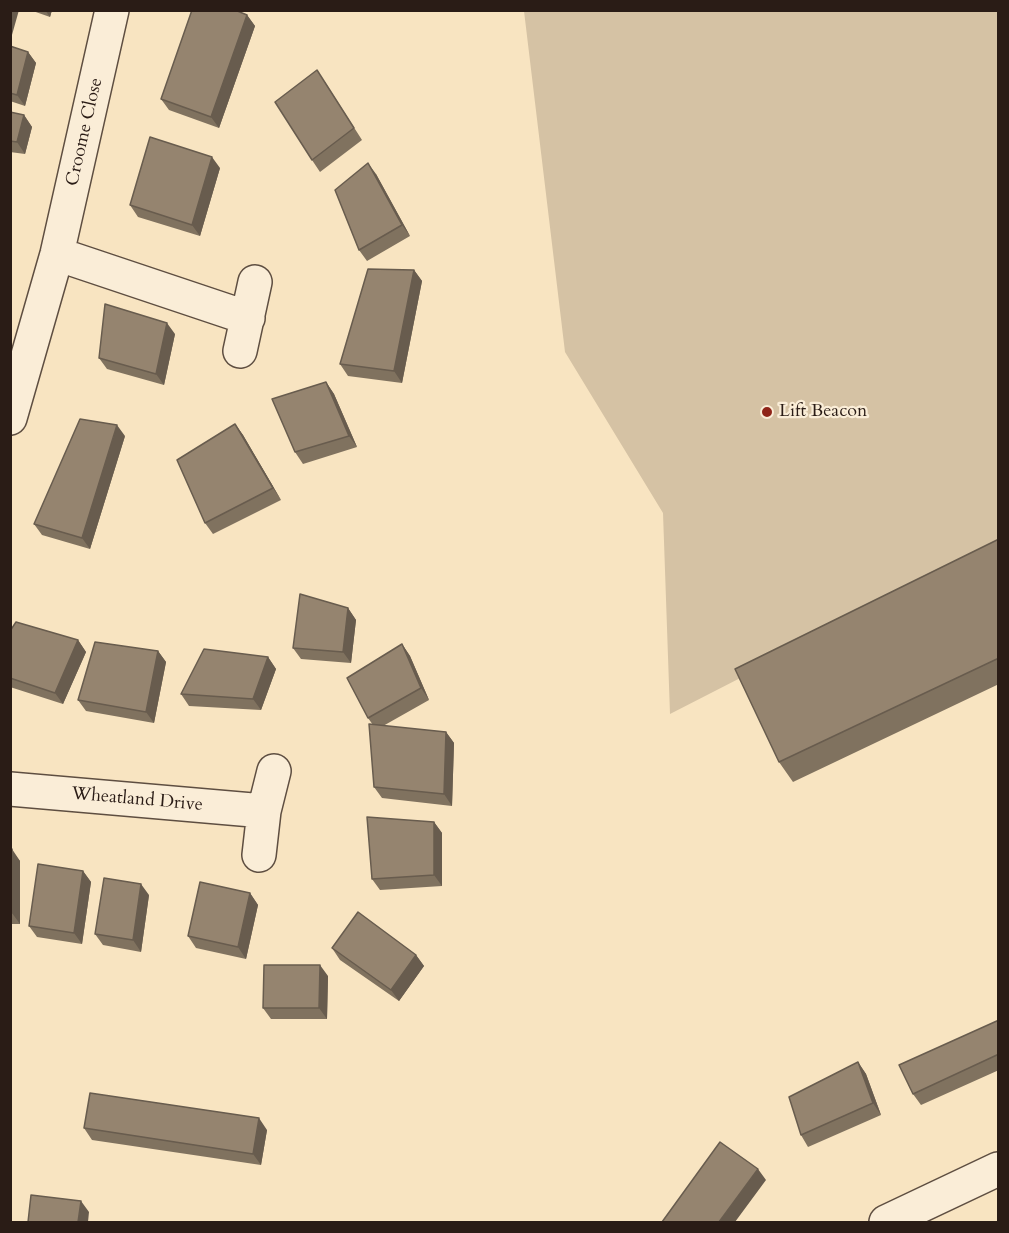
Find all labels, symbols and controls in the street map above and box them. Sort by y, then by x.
street label: Croome Close [62,76,108,188]
place label: Lift Beacon [779,401,867,423]
marker: Lift Beacon [760,405,774,419]
street label: Wheatland Drive [70,783,204,817]

